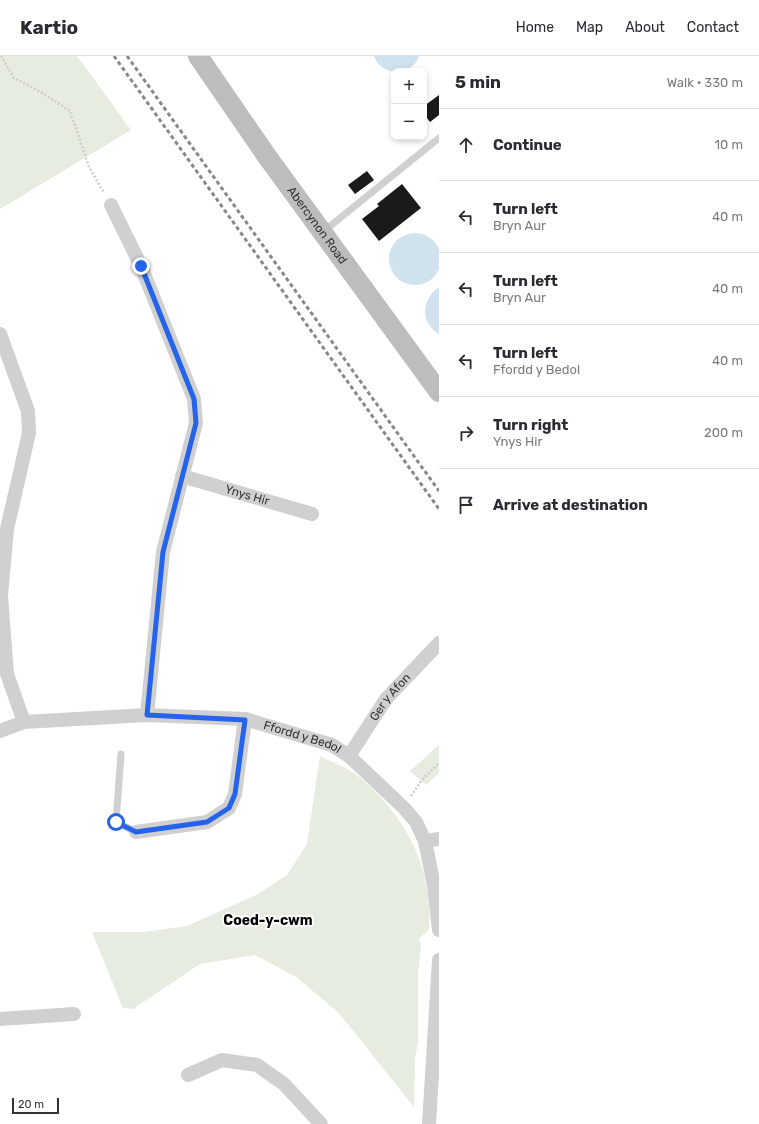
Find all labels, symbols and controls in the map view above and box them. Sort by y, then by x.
text: Kartio [20,16,78,39]
text: Home [516,19,554,36]
text: Map [576,19,603,36]
text: About [625,19,665,36]
text: Contact [687,19,739,36]
map controls [391,68,427,140]
button: + [391,68,427,104]
text: 5 min [455,72,501,92]
text: Walk · 330 m [667,75,743,90]
button: − [391,104,427,140]
icon: ahead [455,134,477,156]
text: Continue [493,136,562,154]
text: 10 m [714,137,743,152]
street label: Abercynon Road [284,184,350,267]
text: Turn left [493,200,558,218]
icon: left [455,206,477,228]
text: 40 m [712,209,743,224]
text: Bryn Aur [493,218,546,233]
route end [132,257,150,275]
text: Turn left [493,272,558,290]
icon: left [455,278,477,300]
text: 40 m [712,281,743,296]
text: Bryn Aur [493,290,546,305]
text: Turn left [493,344,558,362]
icon: left [455,350,477,372]
text: 40 m [712,353,743,368]
text: Ffordd y Bedol [493,362,580,377]
text: Turn right [493,416,568,434]
icon: right [455,422,477,444]
text: 200 m [704,425,743,440]
text: Ynys Hir [493,434,542,449]
street label: Ynys Hir [223,482,272,508]
icon: arrive [455,494,477,516]
text: Arrive at destination [493,496,648,514]
street label: Ger y Afon [367,670,414,723]
street label: Ffordd y Bedol [262,718,344,756]
route start [107,813,125,831]
district label: Coed-y-cwm [223,912,313,929]
scale bar [12,1096,59,1115]
text: 20 m [18,1098,44,1111]

